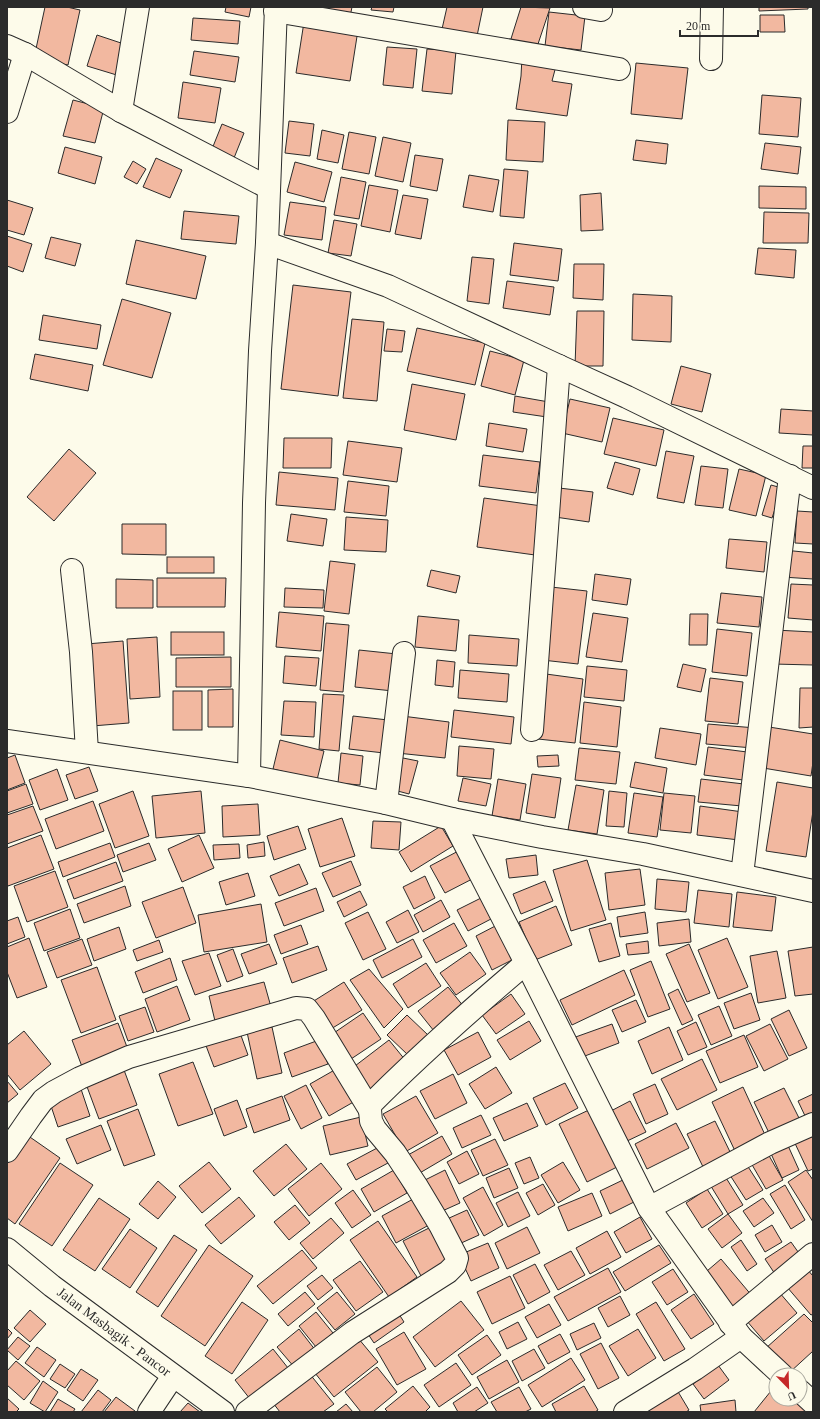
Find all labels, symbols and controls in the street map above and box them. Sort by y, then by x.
scale bar [680,12,758,38]
text: 20 m [686,19,711,33]
street label: Jalan Masbagik - Pancor [54,1284,174,1380]
north arrow [768,1367,808,1407]
text: U [786,1389,798,1403]

